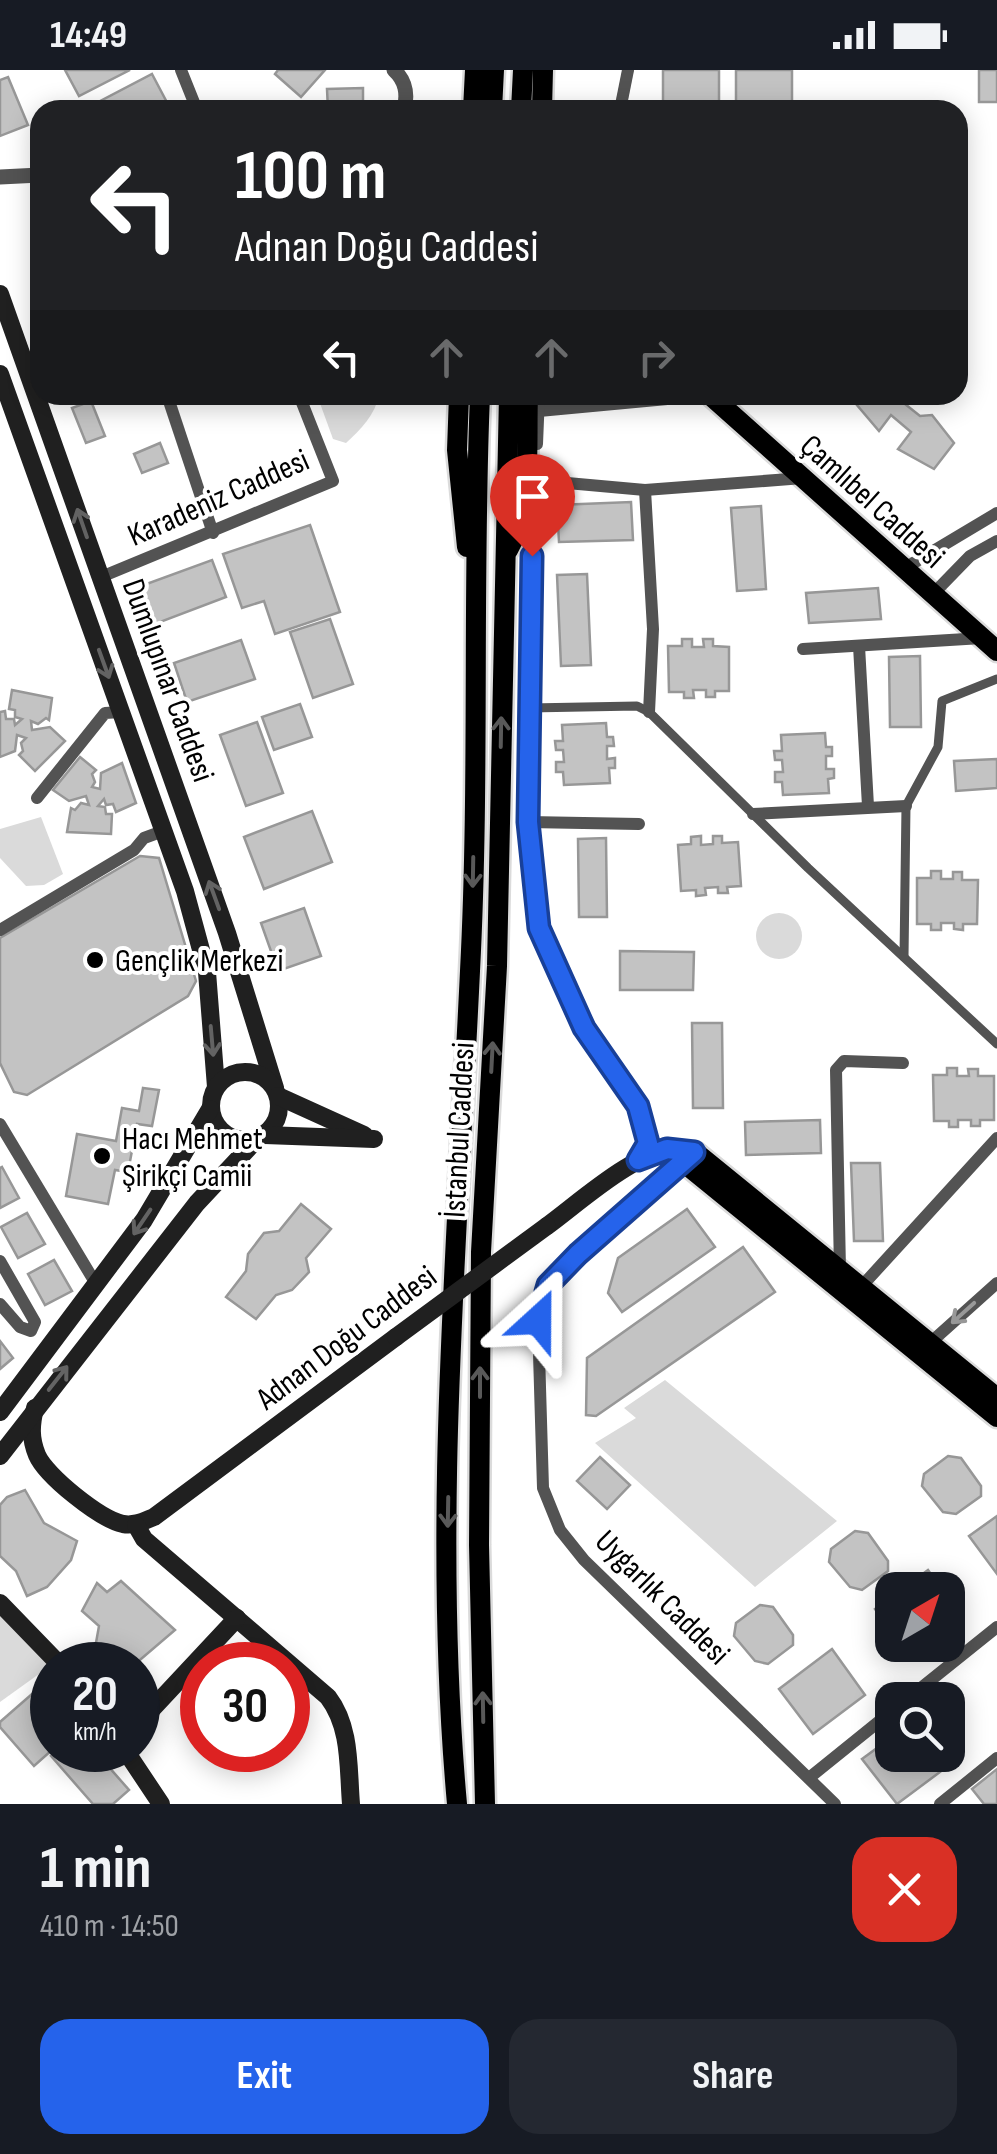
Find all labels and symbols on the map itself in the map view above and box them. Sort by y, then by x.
street label: Çamlıbel Caddesi [792,427,952,577]
street label: Karadeniz Caddesi [122,441,315,556]
pin [490,454,575,557]
one-way arrow [72,509,90,540]
street label: Dumlupınar Caddesi [113,574,222,787]
one-way arrow [96,647,114,679]
one-way arrow [492,717,511,749]
one-way arrow [463,856,482,888]
one-way arrow [204,881,222,912]
place label: Gençlik Merkezi [115,942,283,981]
marker: Gençlik Merkezi [84,949,106,971]
one-way arrow [203,1025,222,1057]
street label: İstanbul Caddesi [435,1041,484,1219]
one-way arrow [483,1041,502,1073]
place label: Hacı Mehmet Şirikçi Camii [122,1120,263,1196]
marker: Hacı Mehmet Şirikçi Camii [91,1145,113,1167]
one-way arrow [131,1207,152,1235]
street label: Adnan Doğu Caddesi [248,1258,445,1419]
position arrow [486,1268,590,1372]
one-way arrow [951,1301,976,1324]
one-way arrow [48,1365,69,1392]
one-way arrow [471,1366,490,1398]
one-way arrow [438,1495,457,1527]
street label: Uygarlık Caddesi [586,1522,738,1674]
north arrow [875,1572,965,1662]
speed limit sign: 30 [180,1642,310,1772]
one-way arrow [474,1691,493,1723]

